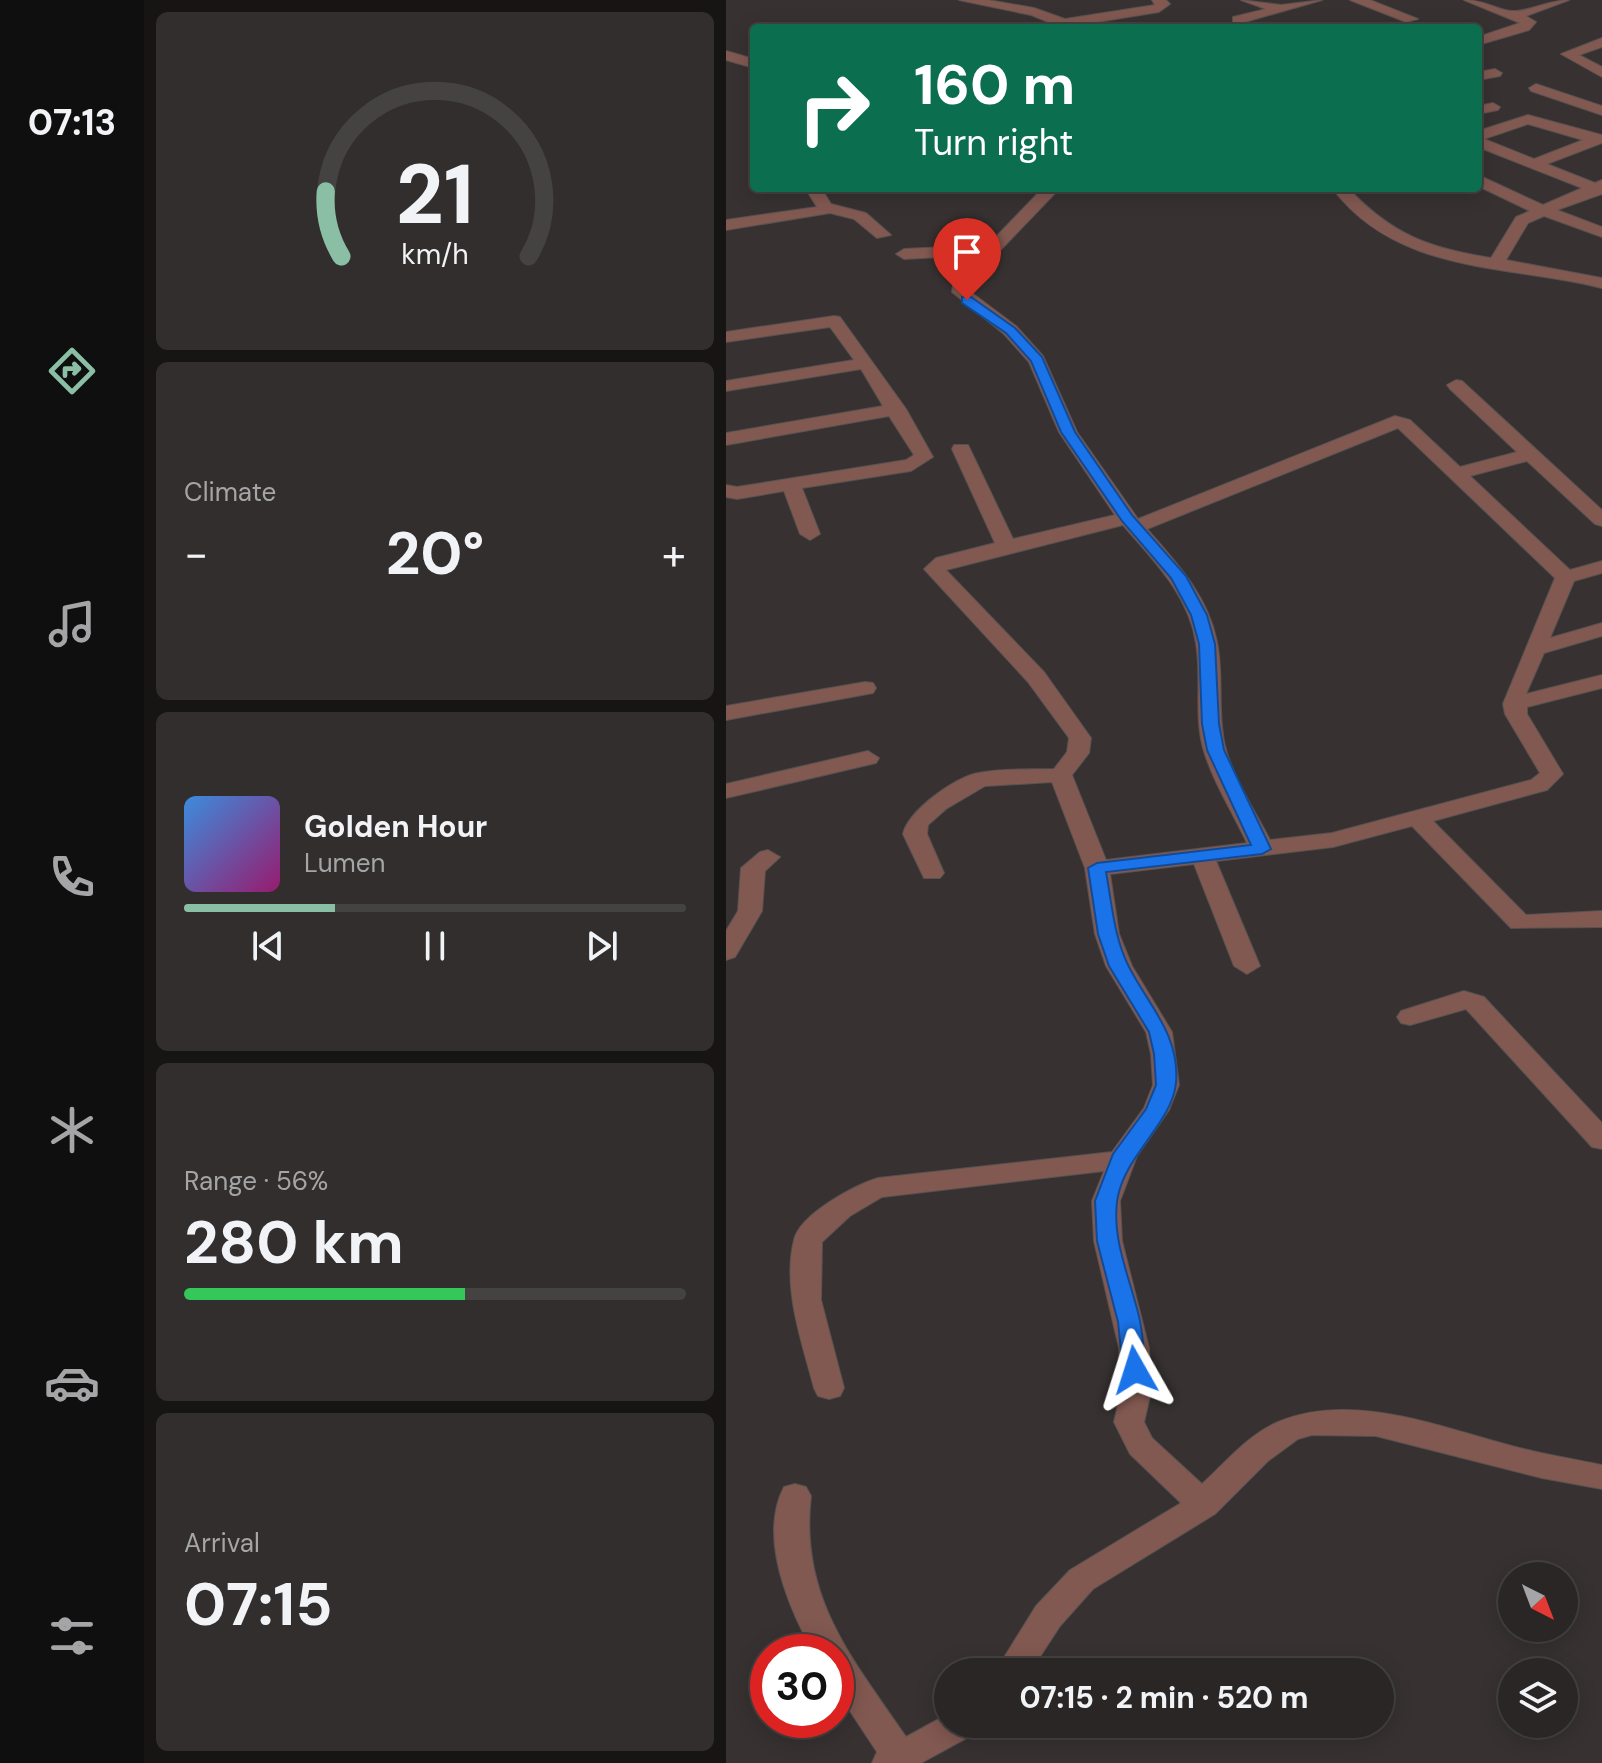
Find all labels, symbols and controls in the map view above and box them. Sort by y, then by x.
text: 160 m [914,48,1075,121]
icon: right [782,56,886,160]
text: 07:13 [28,99,116,146]
text: Turn right [914,119,1073,166]
text: 21 [396,140,474,249]
pin [933,218,1001,300]
icon: arrive [945,230,989,274]
text: km/h [401,236,469,273]
icon: directions [44,343,100,399]
text: Climate [184,475,276,509]
text: 20° [386,514,484,593]
text: − [184,525,208,583]
text: + [662,525,686,583]
icon: music [44,596,100,652]
text: Golden Hour [304,807,487,846]
text: Lumen [304,846,385,880]
icon: phone [44,849,100,905]
icon: previous [246,924,290,968]
icon: pause [413,924,457,968]
icon: next [580,924,624,968]
icon: climate [44,1102,100,1158]
text: Range · 56% [184,1164,328,1198]
text: 280 km [184,1203,404,1282]
position arrow [1093,1328,1177,1412]
icon: car [44,1355,100,1411]
text: Arrival [184,1526,260,1560]
north arrow [1498,1562,1578,1642]
map controls [1498,1562,1578,1738]
text: 07:15 [184,1565,333,1644]
icon: filters [44,1608,100,1664]
speed limit sign: 30 [750,1634,854,1738]
button: layers [1498,1658,1578,1738]
text: 07:15 · 2 min · 520 m [1020,1678,1308,1717]

